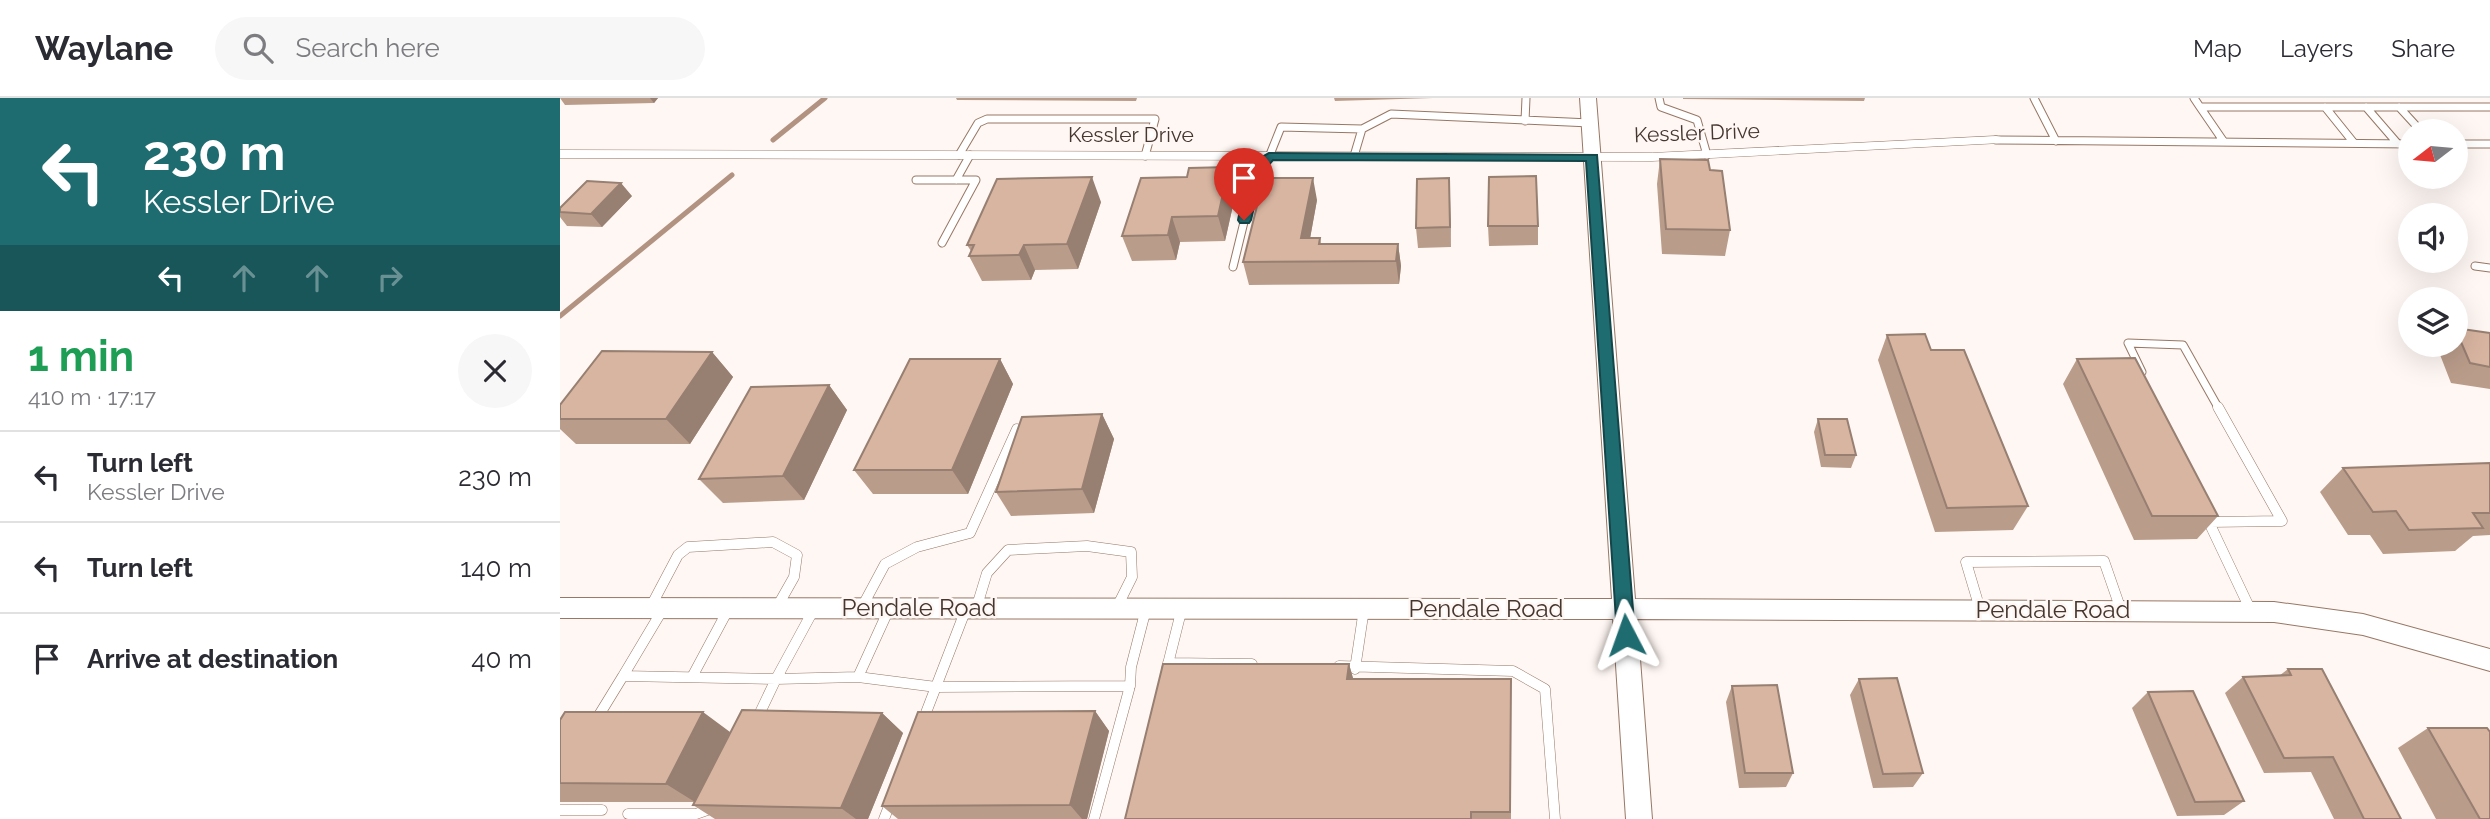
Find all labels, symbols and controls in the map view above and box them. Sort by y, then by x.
search box [215,17,705,80]
text: Waylane [35,29,173,68]
icon: search [239,29,277,67]
text: Search here [295,33,440,63]
text: Map [2193,34,2242,63]
text: Layers [2280,34,2353,63]
text: Share [2391,34,2455,63]
street label: Kessler Drive [1634,118,1760,147]
north arrow [2398,119,2468,189]
map controls [2398,119,2468,357]
street label: Kessler Drive [1068,122,1194,147]
text: 230 m [143,124,285,181]
icon: left [28,126,119,217]
pin [1214,148,1274,220]
icon: arrive [1225,159,1263,197]
text: Kessler Drive [143,183,335,220]
button: sound [2398,203,2468,273]
icon: left [152,259,190,297]
icon: ahead [225,259,263,297]
icon: ahead [298,259,336,297]
icon: right [371,259,409,297]
button: layers [2398,287,2468,357]
text: 1 min [28,332,134,381]
button: close [458,334,532,408]
text: 410 m · 17:17 [28,383,156,410]
text: Turn left [87,448,193,478]
icon: left [28,458,66,496]
text: 230 m [458,462,532,492]
text: Kessler Drive [87,478,225,505]
icon: left [28,549,66,587]
text: Turn left [87,553,193,583]
text: 140 m [460,553,532,583]
street label: Pendale Road [841,593,997,622]
street label: Pendale Road [1408,594,1564,623]
street label: Pendale Road [1975,595,2131,624]
position arrow [1589,598,1663,672]
icon: arrive [28,640,66,678]
text: Arrive at destination [87,644,338,674]
text: 40 m [471,644,532,674]

